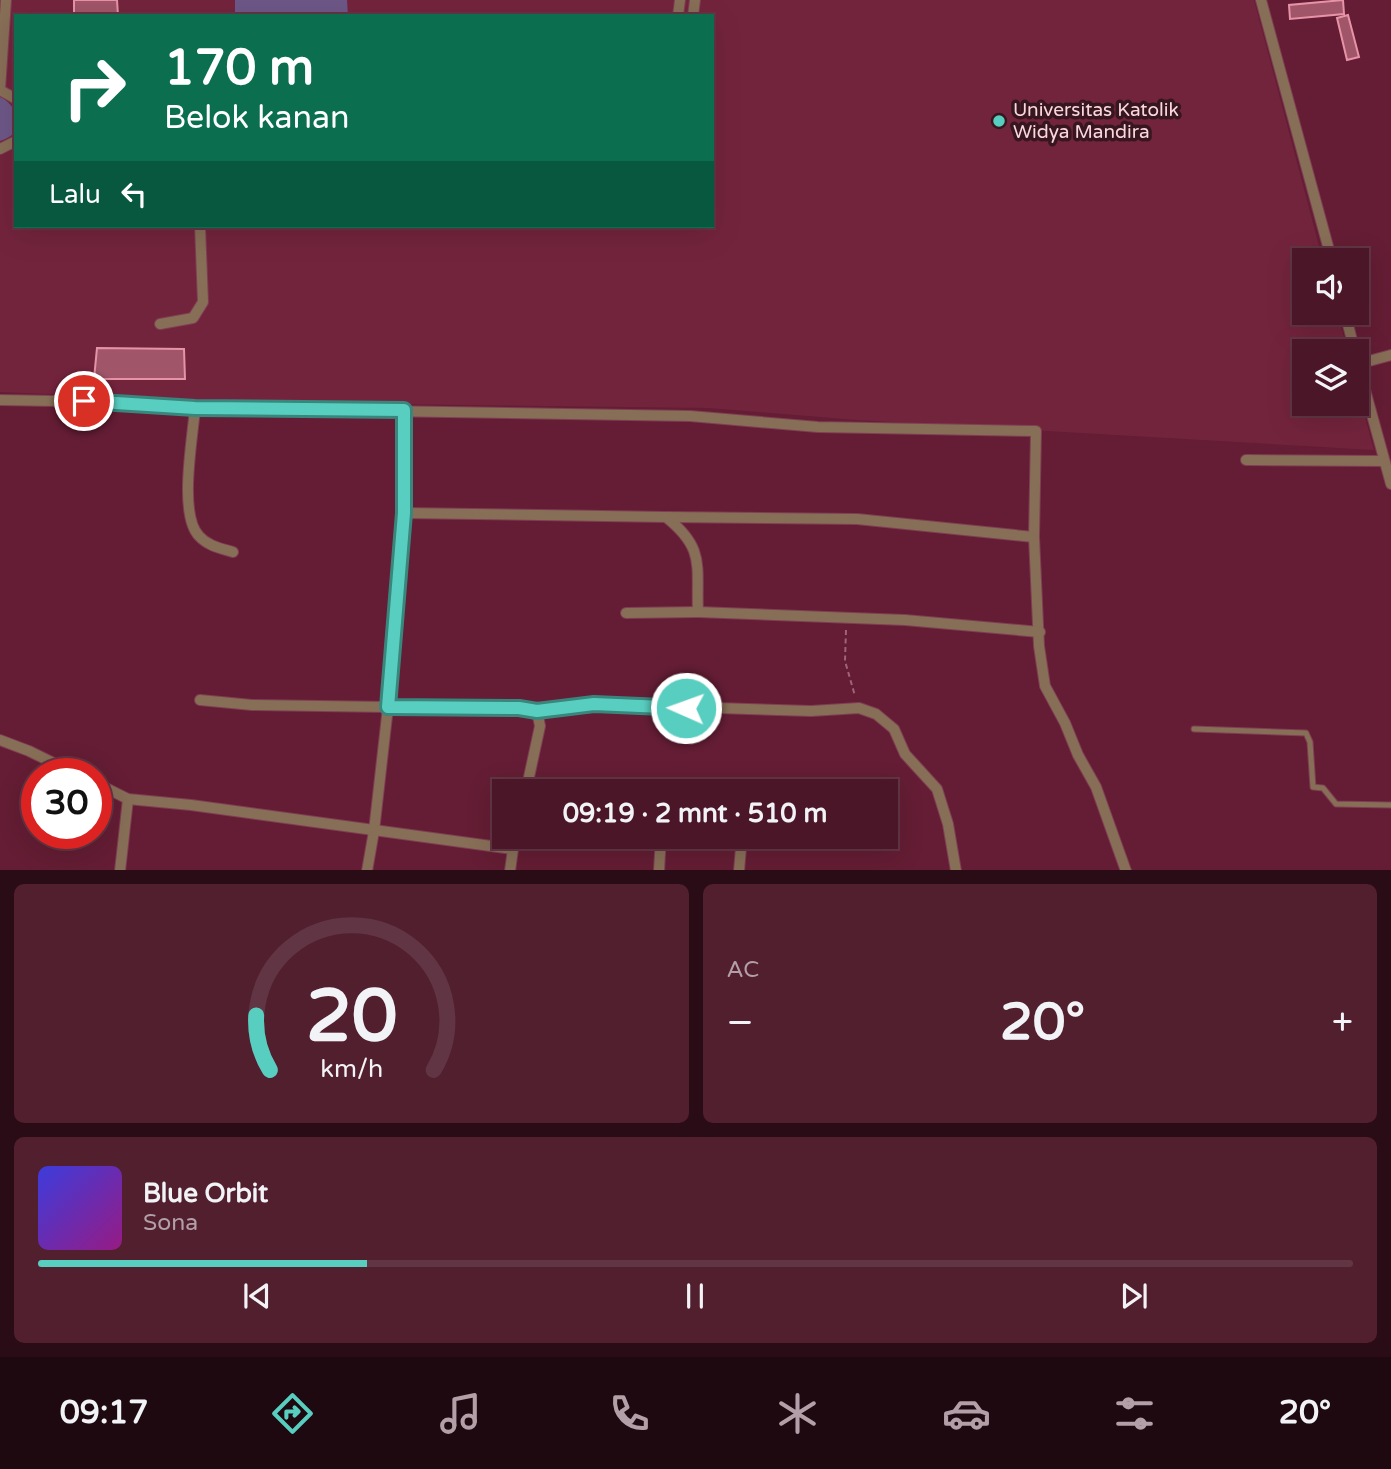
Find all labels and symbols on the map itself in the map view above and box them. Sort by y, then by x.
place label: Universitas Katolik Widya Mandira [1013,99,1179,143]
marker: Universitas Katolik Widya Mandira [991,113,1007,129]
pin [54,371,114,431]
position arrow [649,671,723,745]
speed limit sign: 30 [21,758,112,849]

